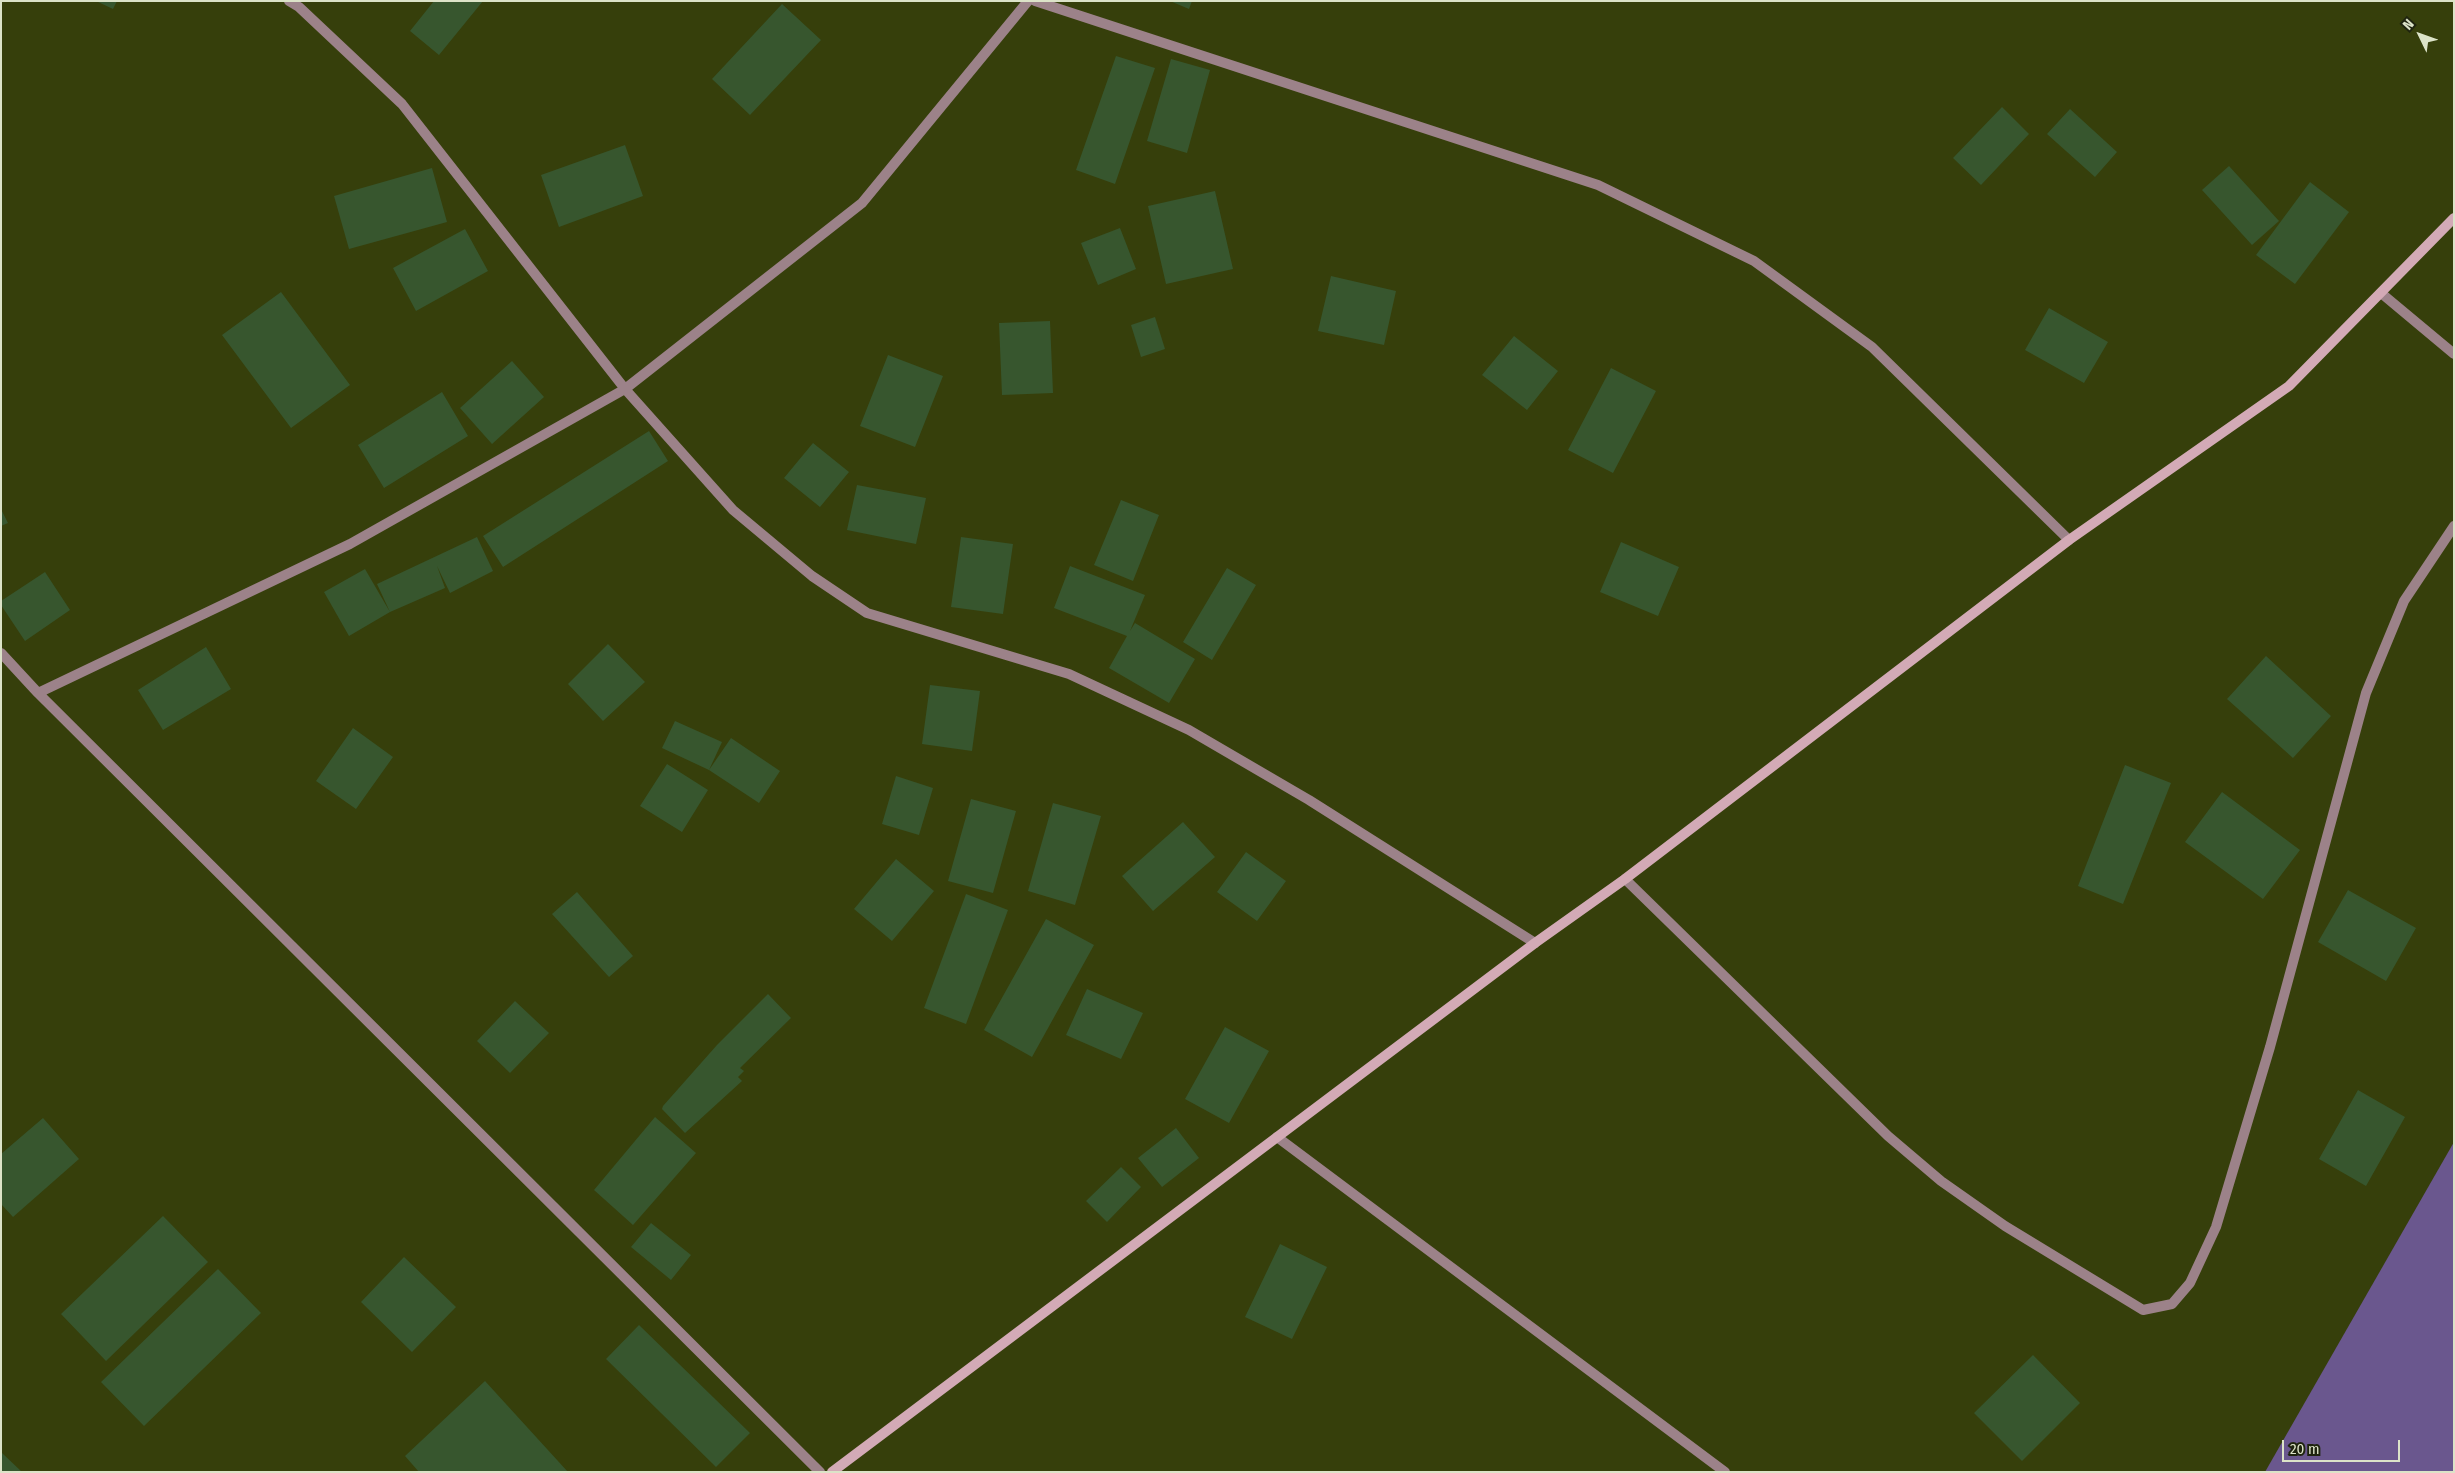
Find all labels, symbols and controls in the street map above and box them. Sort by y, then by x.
north arrow [2395,10,2445,60]
text: N [2399,16,2418,33]
scale bar [2285,1430,2402,1462]
text: 20 m [2290,1440,2320,1458]

